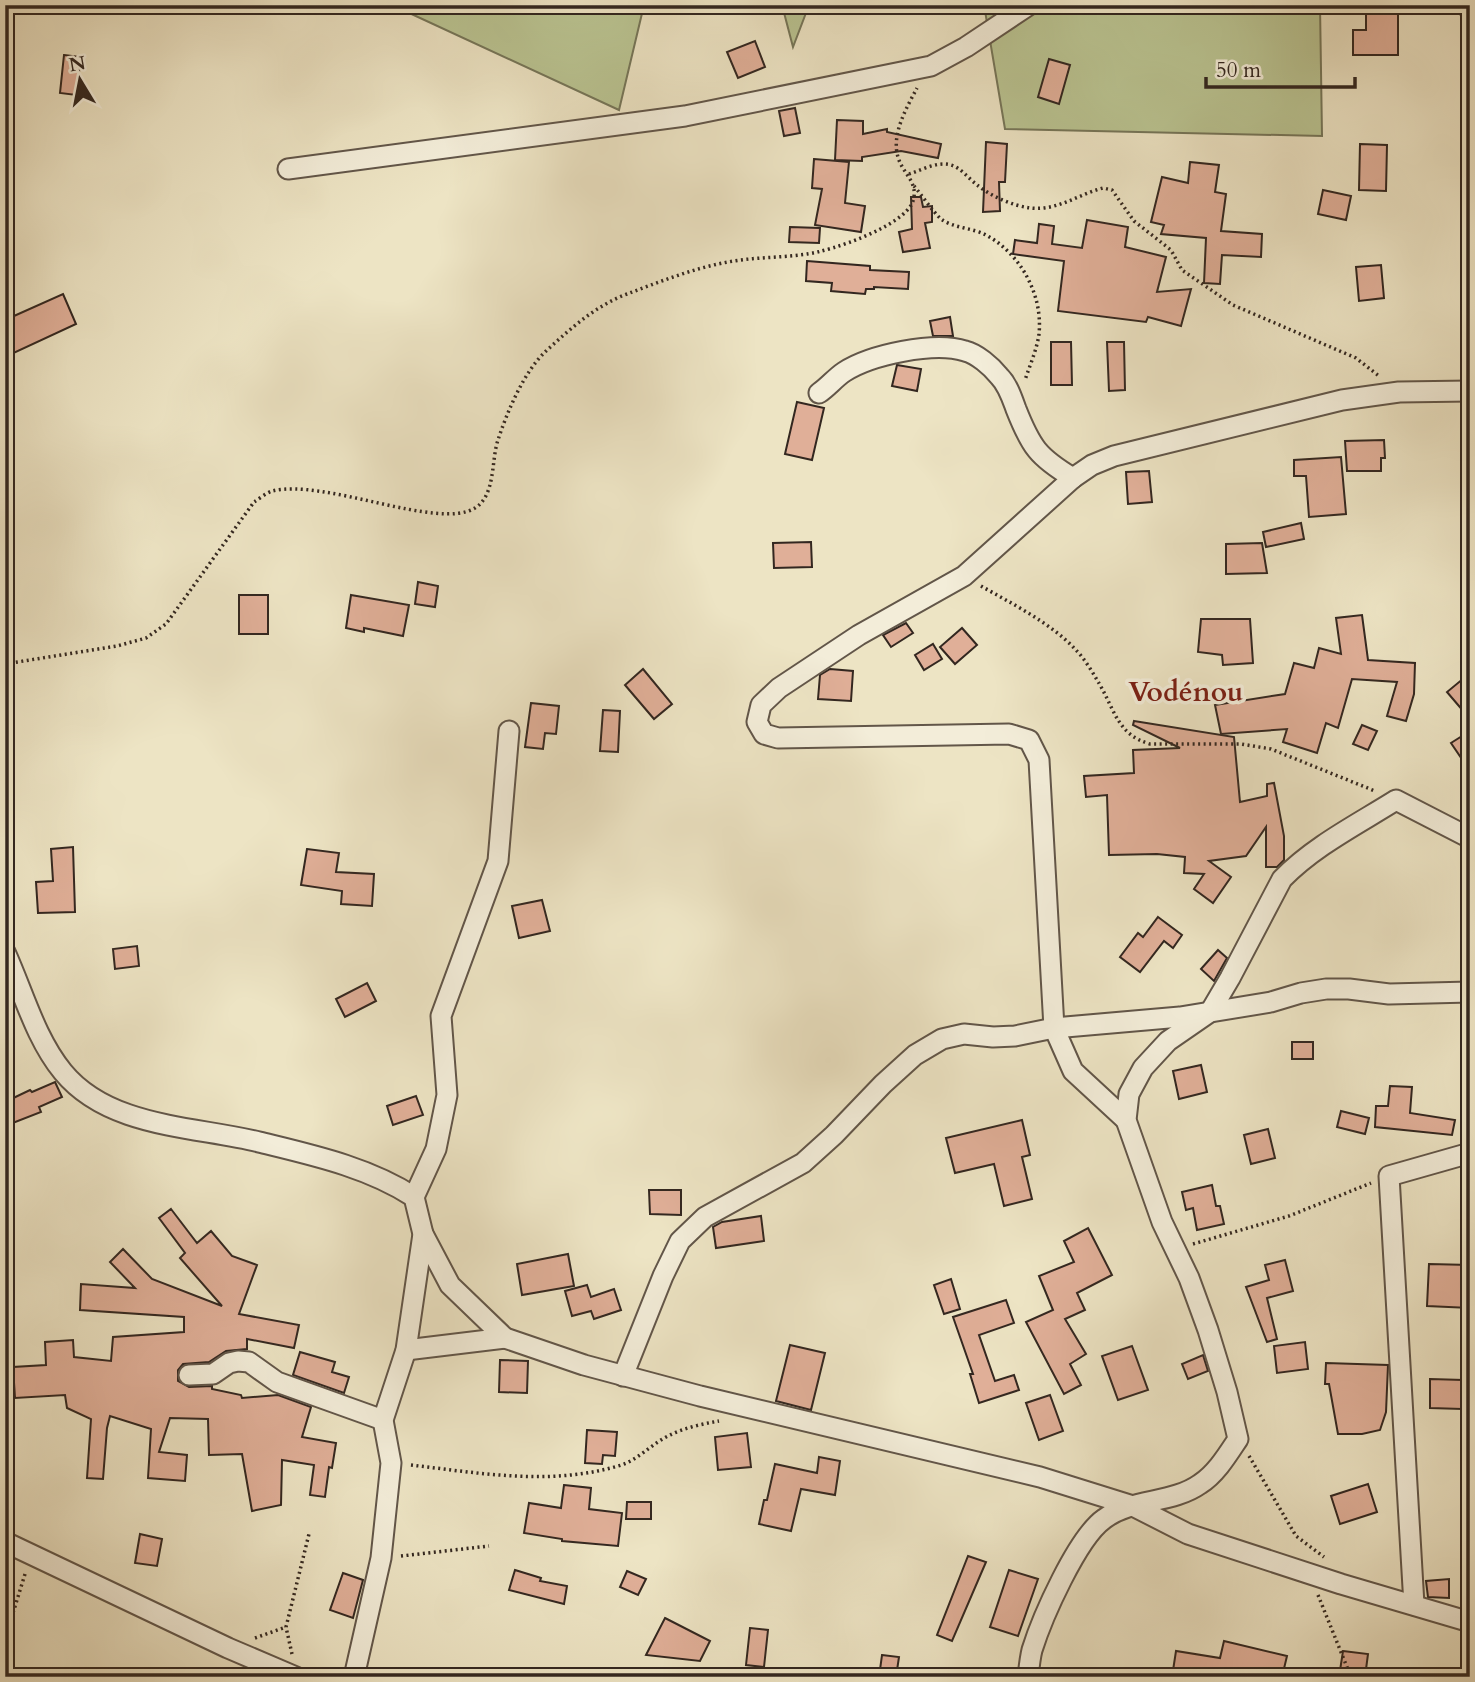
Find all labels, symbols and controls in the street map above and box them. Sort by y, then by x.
north arrow [46,46,116,116]
scale bar [1206,46,1354,90]
text: N [67,50,88,78]
text: 50 m [1216,56,1261,85]
district label: Vodénou [1129,673,1243,711]

